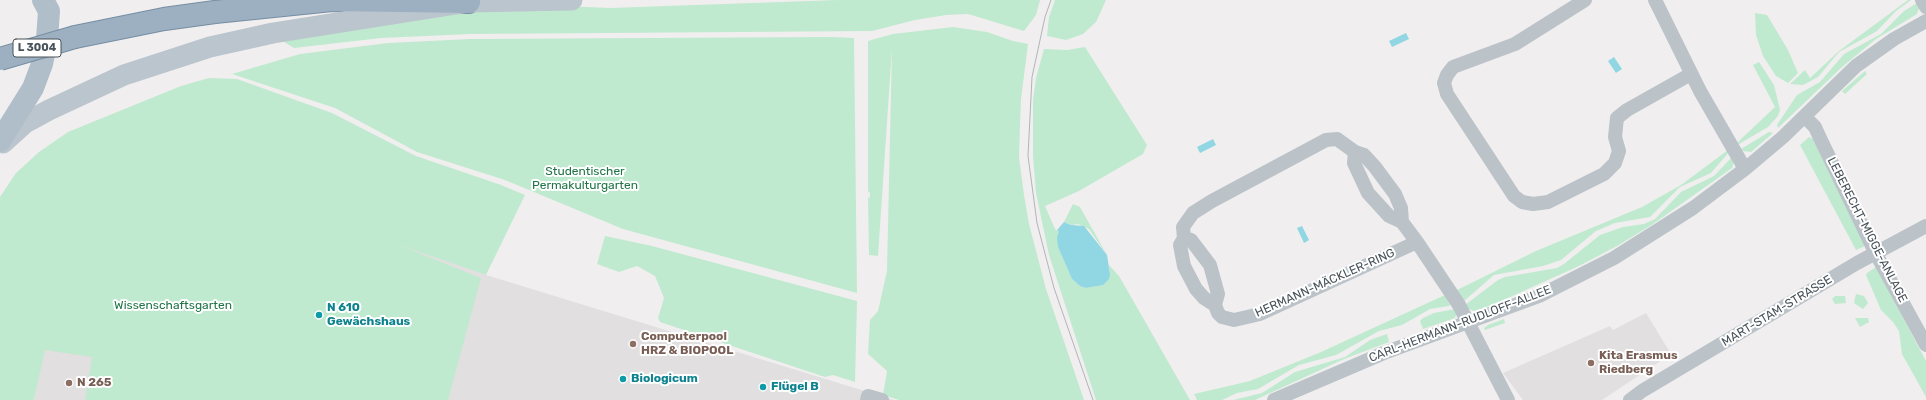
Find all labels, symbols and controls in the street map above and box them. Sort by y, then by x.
road number: L 3004 [13,39,61,57]
street label: LEBERECHT-MIGGE-ANLAGE [1824,155,1910,305]
park label: Studentischer Permakulturgarten [532,165,638,193]
street label: HERMANN-MÄCKLER-RING [1253,246,1397,320]
street label: MART-STAM-STRASSE [1719,272,1835,350]
street label: CARL-HERMANN-RUDLOFF-ALLEE [1367,283,1553,365]
park label: Wissenschaftsgarten [114,299,232,313]
place label: N 610 Gewächshaus [327,301,410,329]
marker: N 610 Gewächshaus [314,310,324,320]
place label: Computerpool HRZ & BIOPOOL [641,330,733,358]
marker: Computerpool HRZ & BIOPOOL [628,339,638,349]
place label: Kita Erasmus Riedberg [1599,349,1678,377]
marker: Kita Erasmus Riedberg [1586,358,1596,368]
place label: Biologicum [631,372,698,386]
marker: Biologicum [618,374,628,384]
place label: N 265 [77,376,112,390]
marker: N 265 [64,378,74,388]
place label: Flügel B [771,380,819,394]
marker: Flügel B [758,382,768,392]

